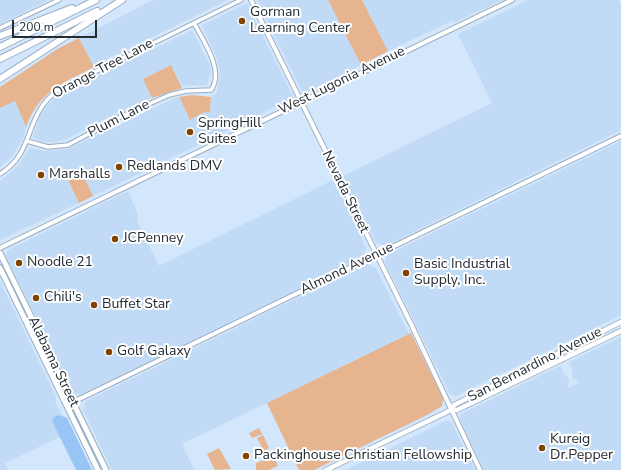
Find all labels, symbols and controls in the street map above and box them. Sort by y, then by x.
place label: Gorman Learning Center [250,5,350,38]
scale bar [14,12,99,38]
marker: Gorman Learning Center [237,16,247,26]
text: 200 m [19,19,54,35]
street label: Orange Tree Lane [50,35,156,103]
street label: West Lugonia Avenue [276,43,408,119]
street label: Plum Lane [85,96,153,142]
place label: SpringHill Suites [198,116,261,148]
marker: SpringHill Suites [185,127,195,137]
street label: Nevada Street [318,148,372,236]
place label: Redlands DMV [127,159,222,175]
marker: Redlands DMV [114,162,124,172]
place label: Marshalls [49,167,110,183]
marker: Marshalls [36,170,46,180]
place label: JCPenney [123,231,183,247]
marker: JCPenney [110,234,120,244]
street label: Almond Avenue [298,239,396,299]
place label: Noodle 21 [27,255,93,271]
place label: Basic Industrial Supply, Inc. [414,257,510,290]
marker: Noodle 21 [14,258,24,268]
marker: Basic Industrial Supply, Inc. [401,268,411,278]
place label: Chili's [44,290,82,306]
marker: Chili's [31,293,41,303]
place label: Buffet Star [102,297,170,313]
marker: Buffet Star [89,300,99,310]
street label: Alabama Street [24,314,82,410]
street label: San Bernardino Avenue [465,324,605,406]
place label: Golf Galaxy [117,344,191,360]
marker: Golf Galaxy [104,347,114,357]
place label: Kureig Dr.Pepper [550,432,613,464]
marker: Kureig Dr.Pepper [537,443,547,453]
place label: Packinghouse Christian Fellowship [254,448,472,464]
marker: Packinghouse Christian Fellowship [241,451,251,461]

